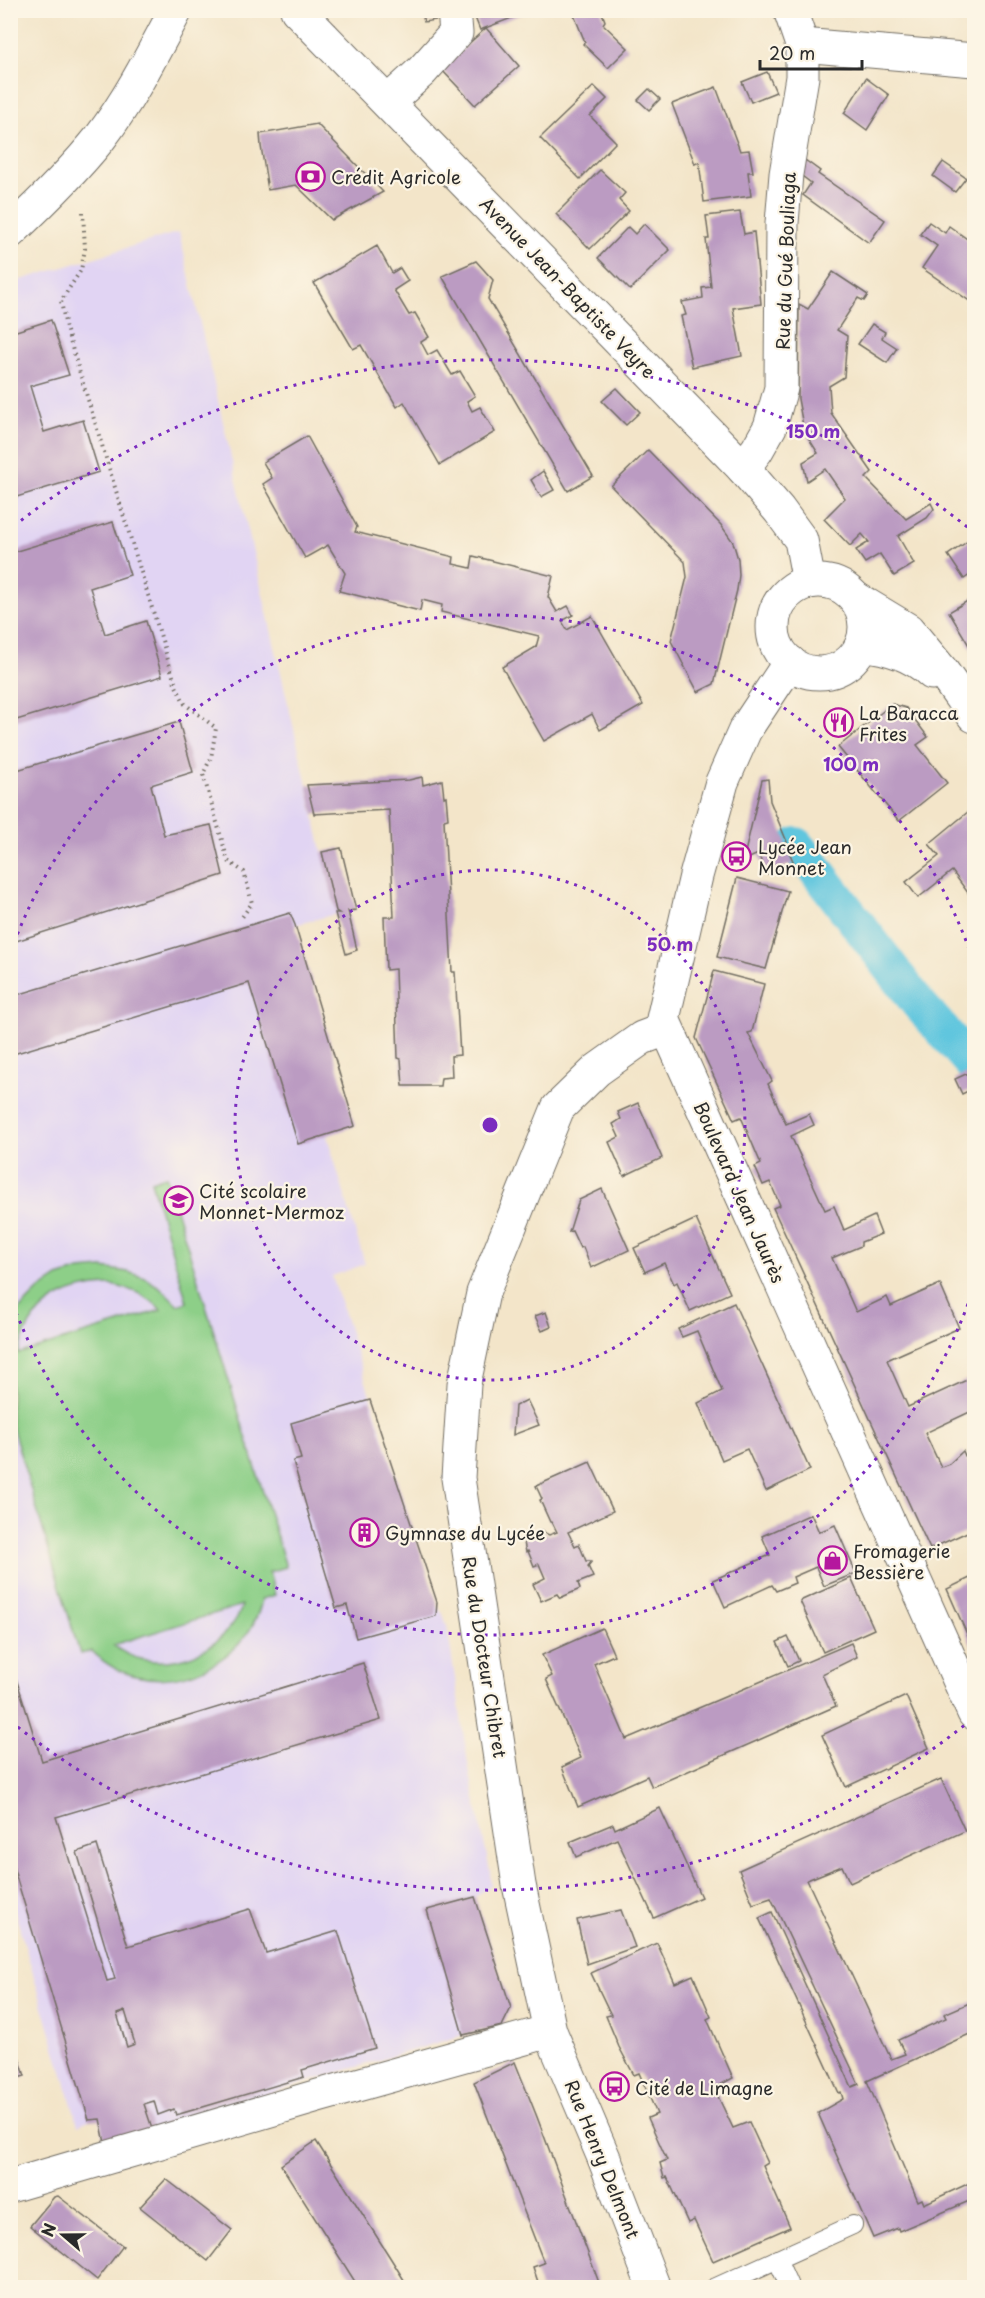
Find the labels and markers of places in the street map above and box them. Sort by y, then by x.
bank icon: Crédit Agricole [294,160,326,192]
place label: Crédit Agricole [331,163,461,190]
place label: La Baracca Frites [859,699,959,747]
restaurant icon: La Baracca Frites [822,706,854,738]
place label: Lycée Jean Monnet [758,833,852,881]
bus stop icon: Lycée Jean Monnet [721,840,753,872]
centre of rings [480,1115,500,1135]
place label: Cité scolaire Monnet-Mermoz [199,1177,344,1225]
school or university icon: Cité scolaire Monnet-Mermoz [162,1184,194,1216]
building icon: Gymnase du Lycée [348,1516,380,1548]
place label: Gymnase du Lycée [385,1519,545,1546]
place label: Fromagerie Bessière [853,1537,950,1585]
shop icon: Fromagerie Bessière [816,1544,848,1576]
bus stop icon: Cité de Limagne [598,2071,630,2103]
place label: Cité de Limagne [635,2074,773,2101]

